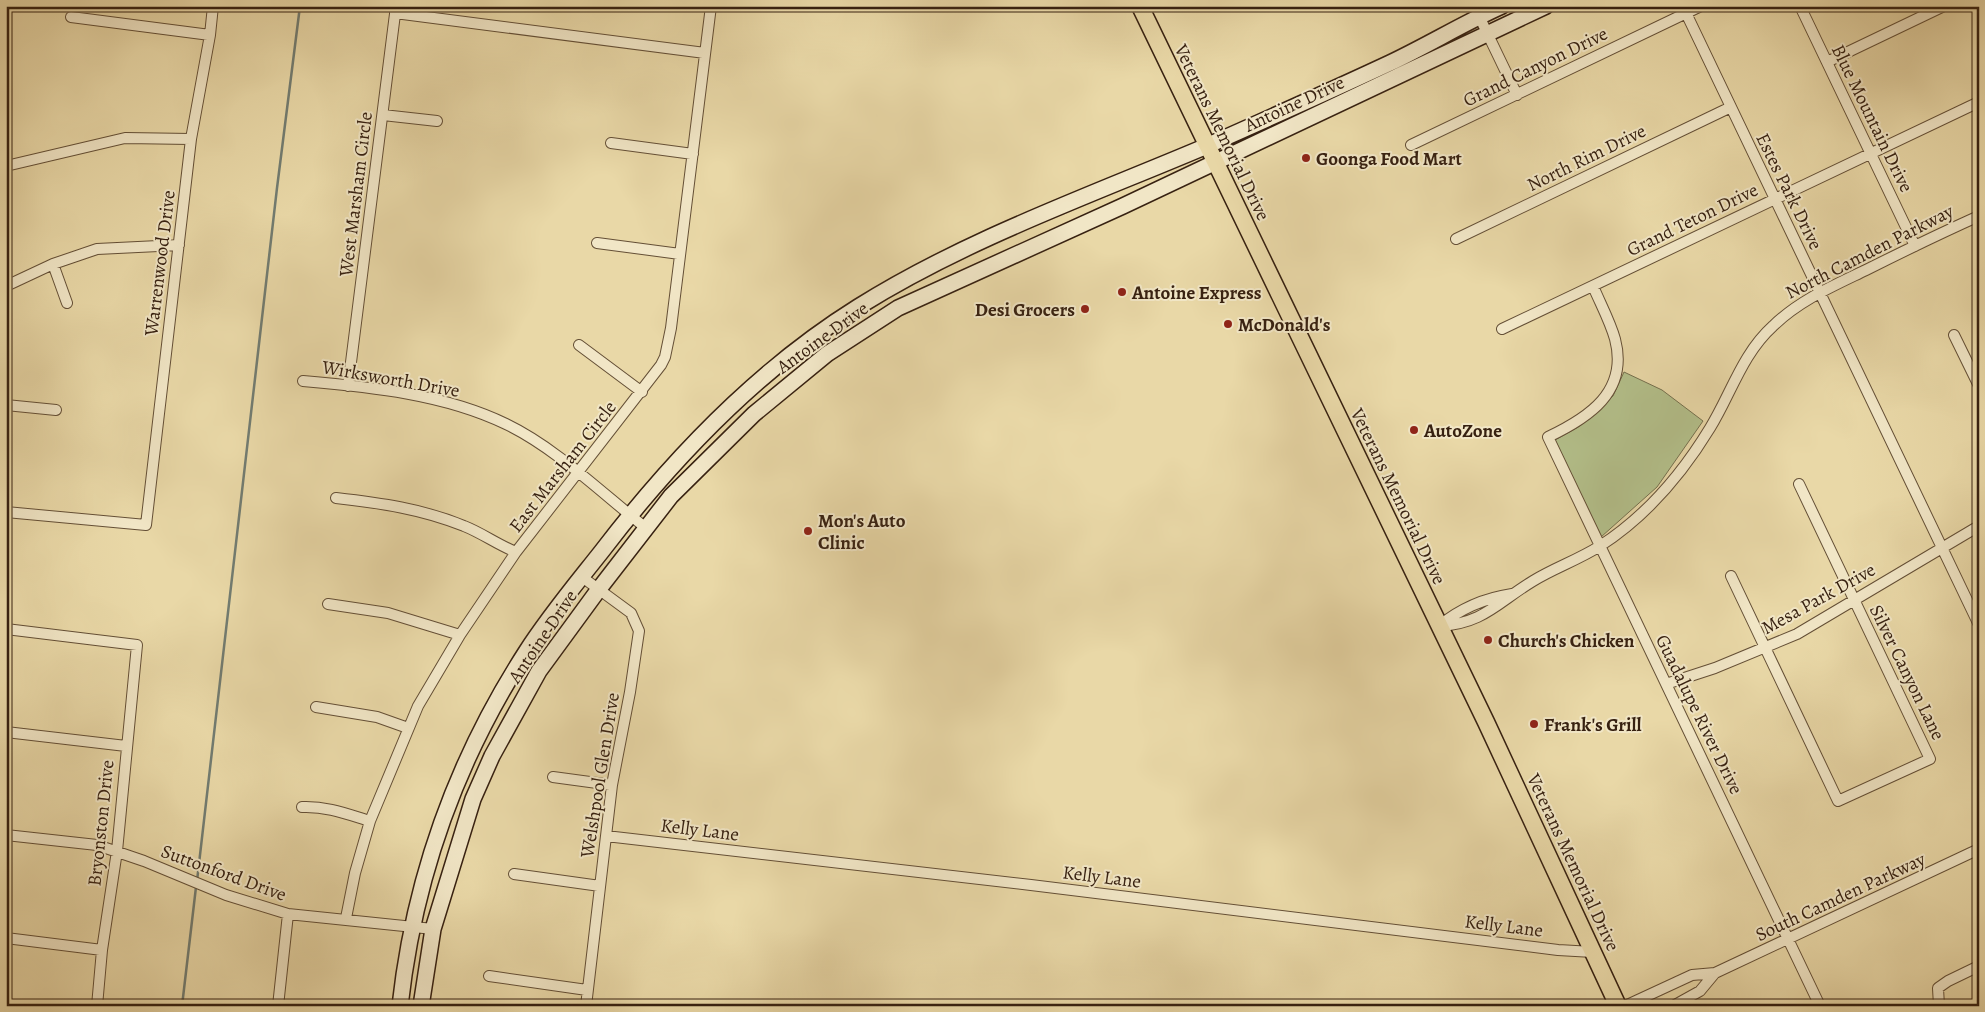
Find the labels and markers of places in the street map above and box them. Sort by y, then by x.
place label: Goonga Food Mart [1316,146,1462,172]
marker: Goonga Food Mart [1300,152,1312,164]
place label: Antoine Express [1131,280,1262,306]
marker: Antoine Express [1116,286,1128,298]
place label: Desi Grocers [975,297,1075,323]
marker: Desi Grocers [1079,303,1091,315]
place label: McDonald's [1238,312,1331,338]
marker: McDonald's [1222,318,1234,330]
place label: AutoZone [1423,418,1502,444]
marker: AutoZone [1408,424,1420,436]
place label: Mon's Auto Clinic [818,508,906,556]
marker: Mon's Auto Clinic [802,525,814,537]
place label: Church's Chicken [1498,628,1635,654]
marker: Church's Chicken [1482,634,1494,646]
place label: Frank's Grill [1544,712,1642,738]
marker: Frank's Grill [1528,718,1540,730]

